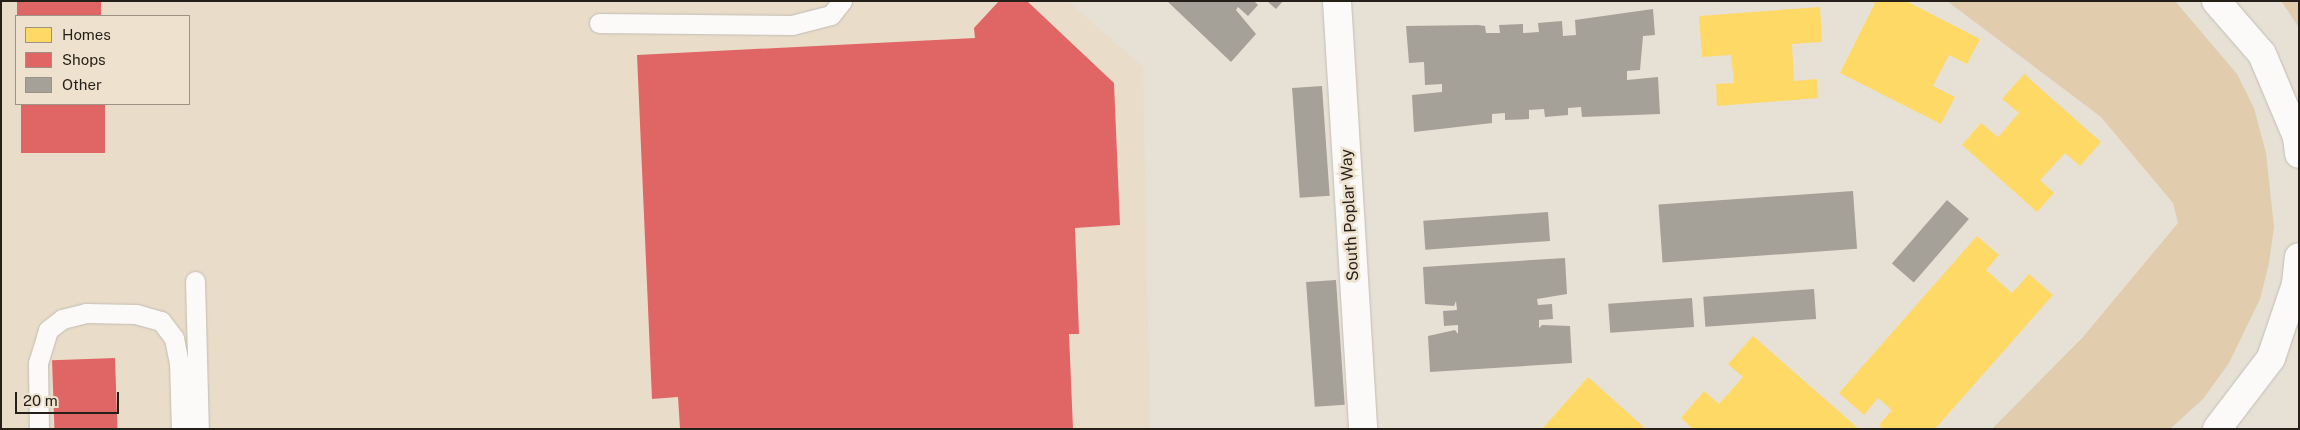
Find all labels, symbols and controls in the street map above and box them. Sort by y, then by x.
legend [15,15,190,105]
text: Homes [62,26,111,43]
text: Shops [62,51,106,68]
text: Other [62,76,102,93]
street label: South Poplar Way [1337,148,1363,282]
scale bar [18,382,121,414]
text: 20 m [23,392,58,409]

